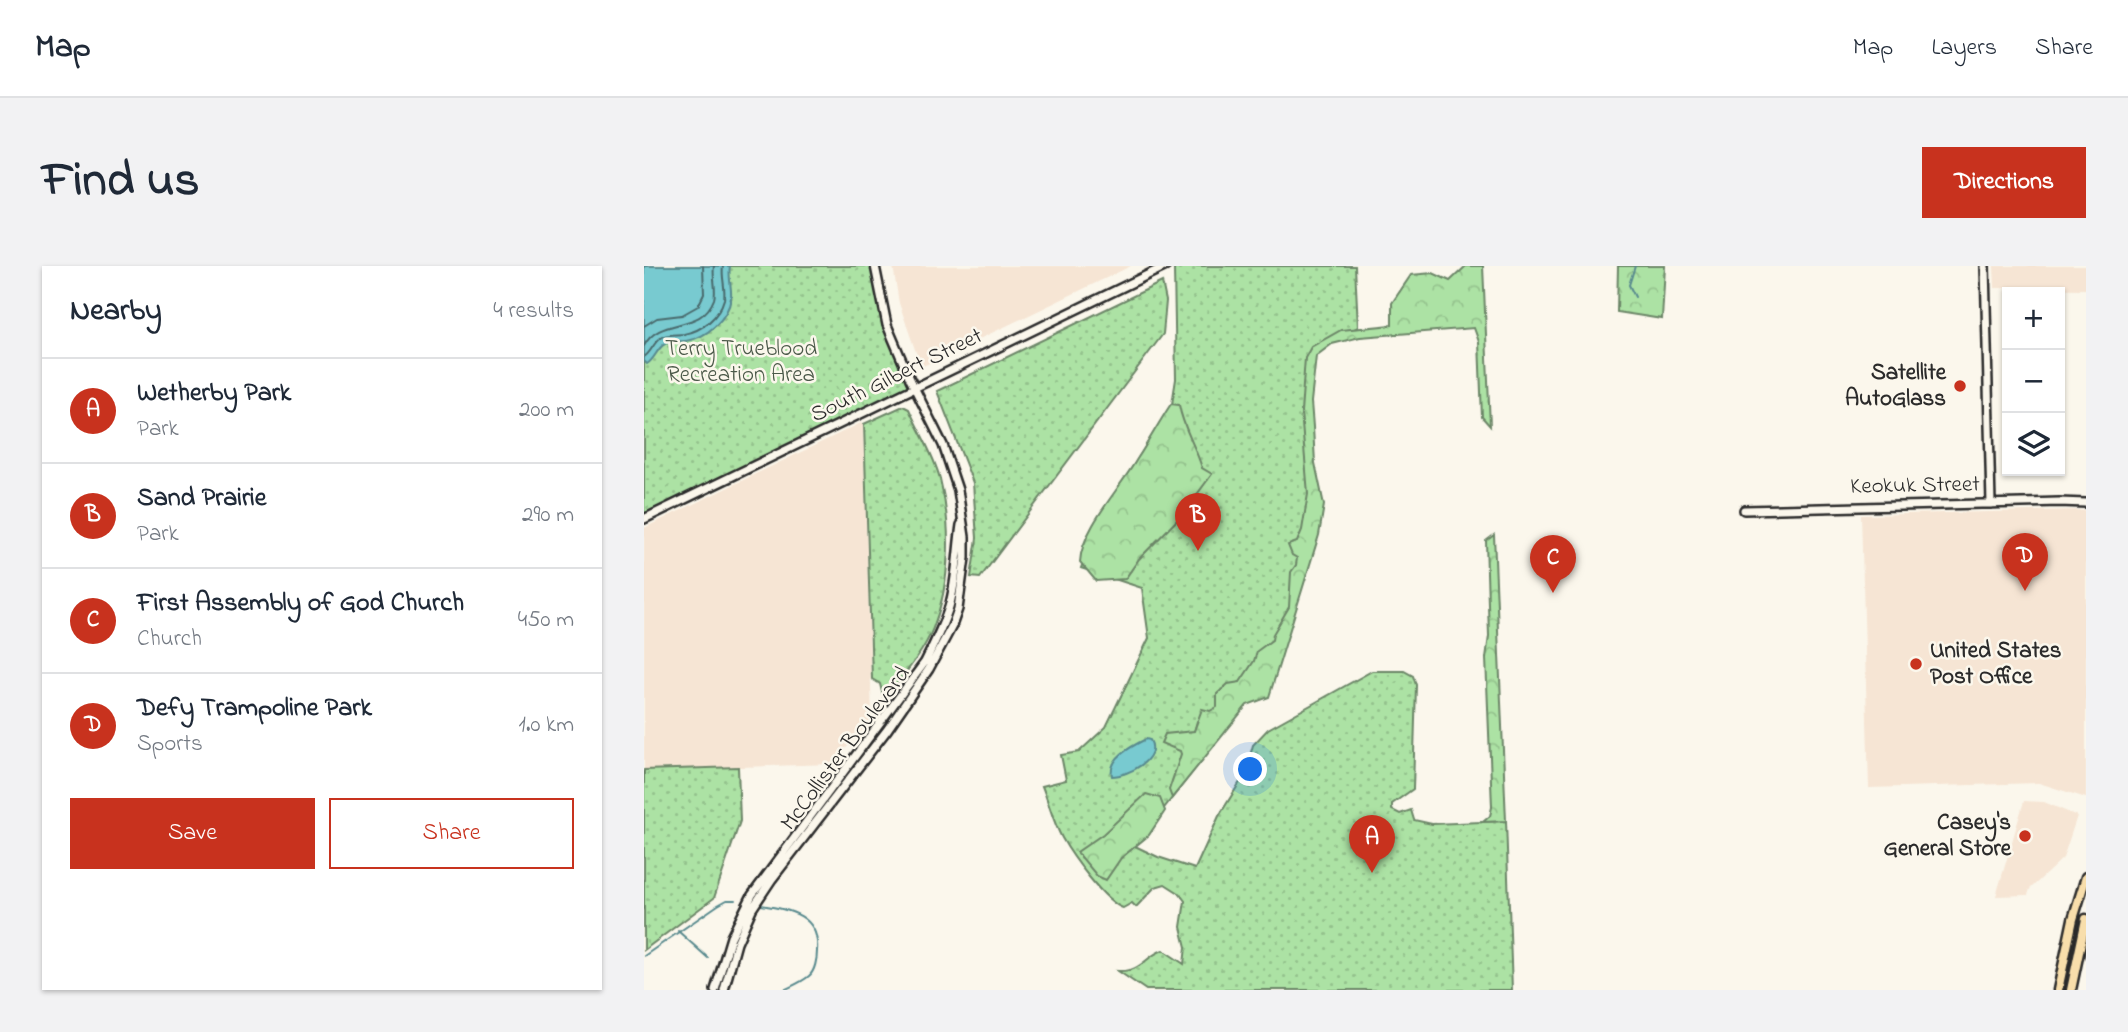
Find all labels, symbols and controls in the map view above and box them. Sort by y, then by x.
text: Map [35,24,91,72]
text: Map [1853,31,1893,66]
text: Layers [1931,31,1997,66]
text: Share [2035,31,2093,66]
text: Find us [42,146,199,218]
button: Directions [1922,147,2086,218]
map controls [2002,287,2065,476]
button: + [2002,287,2065,350]
text: Nearby [70,290,162,334]
text: 4 results [493,295,574,328]
street label: South Gilbert Street [805,320,989,432]
park label: Terry Trueblood Recreation Area [665,333,817,392]
button: − [2002,350,2065,413]
place label: Satellite AutoGlass [1845,357,1947,416]
text: Wetherby Park [137,375,291,413]
marker: Satellite AutoGlass [1952,378,1968,394]
text: A [86,394,100,427]
text: 200 m [519,394,574,427]
text: Park [137,413,179,446]
button: layers [2002,413,2065,476]
street label: Keokuk Street [1850,468,1980,504]
text: Sand Prairie [137,480,266,518]
pin: B [1175,493,1221,551]
text: B [85,499,101,532]
text: 290 m [522,499,574,532]
text: Park [137,518,179,551]
pin: D [2002,533,2048,591]
pin: C [1530,535,1576,593]
text: First Assembly of God Church [137,585,464,623]
text: C [87,604,99,637]
text: 450 m [518,604,574,637]
text: Church [137,623,202,656]
place label: United States Post Office [1930,635,2062,694]
marker: United States Post Office [1908,656,1924,672]
street label: McCollister Boulevard [773,660,919,838]
text: Defy Trampoline Park [137,690,372,728]
text: D [85,709,101,742]
text: 1.0 km [518,709,574,742]
text: Sports [137,728,203,761]
your location [1233,752,1267,786]
button: Save [70,798,315,869]
button: Share [329,798,574,869]
place label: Casey's General Store [1884,807,2012,866]
pin: A [1349,815,1395,873]
marker: Casey's General Store [2017,828,2033,844]

